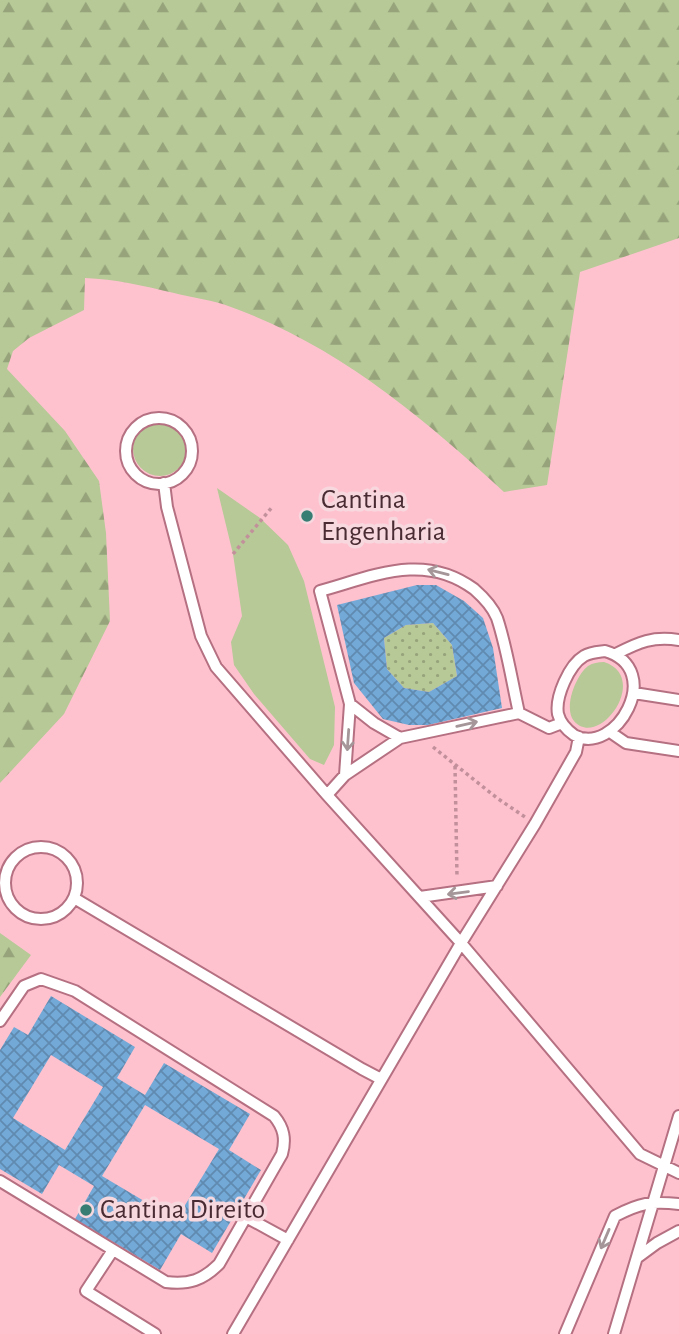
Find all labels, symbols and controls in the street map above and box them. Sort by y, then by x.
place label: Cantina Engenharia [321,486,446,546]
marker: Cantina Engenharia [299,508,315,524]
one-way arrow [428,565,450,578]
one-way arrow [455,717,478,731]
one-way arrow [341,728,354,751]
one-way arrow [448,886,470,899]
place label: Cantina Direito [100,1196,265,1224]
marker: Cantina Direito [78,1202,94,1218]
one-way arrow [597,1228,610,1250]

